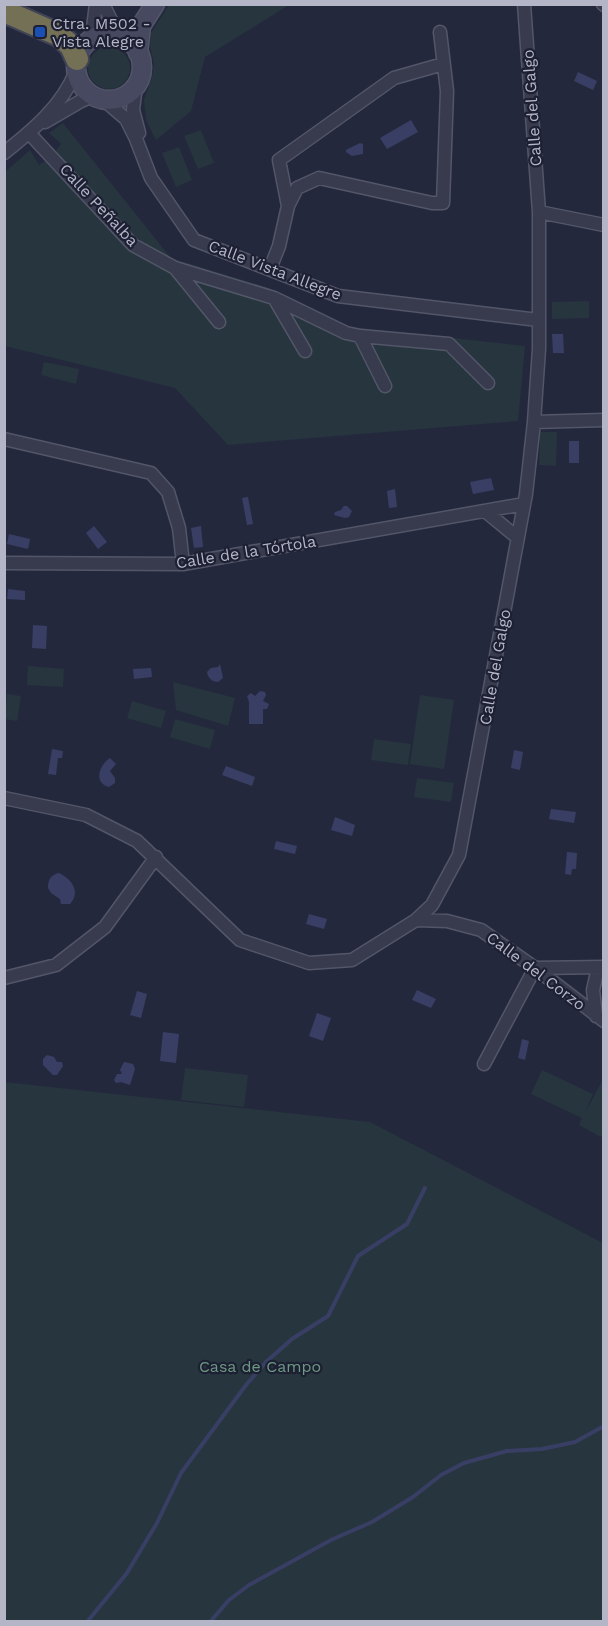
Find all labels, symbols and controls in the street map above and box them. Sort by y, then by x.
place label: Ctra. M502 - Vista Alegre [52,14,151,51]
marker: Ctra. M502 - Vista Alegre [33,25,47,39]
street label: Calle del Galgo [518,49,546,167]
street label: Calle Peñalba [56,160,142,250]
street label: Calle Vista Allegre [206,236,344,304]
street label: Calle de la Tórtola [175,532,317,572]
street label: Calle del Galgo [475,608,515,726]
street label: Calle del Corzo [483,928,589,1014]
park label: Casa de Campo [199,1357,321,1376]

